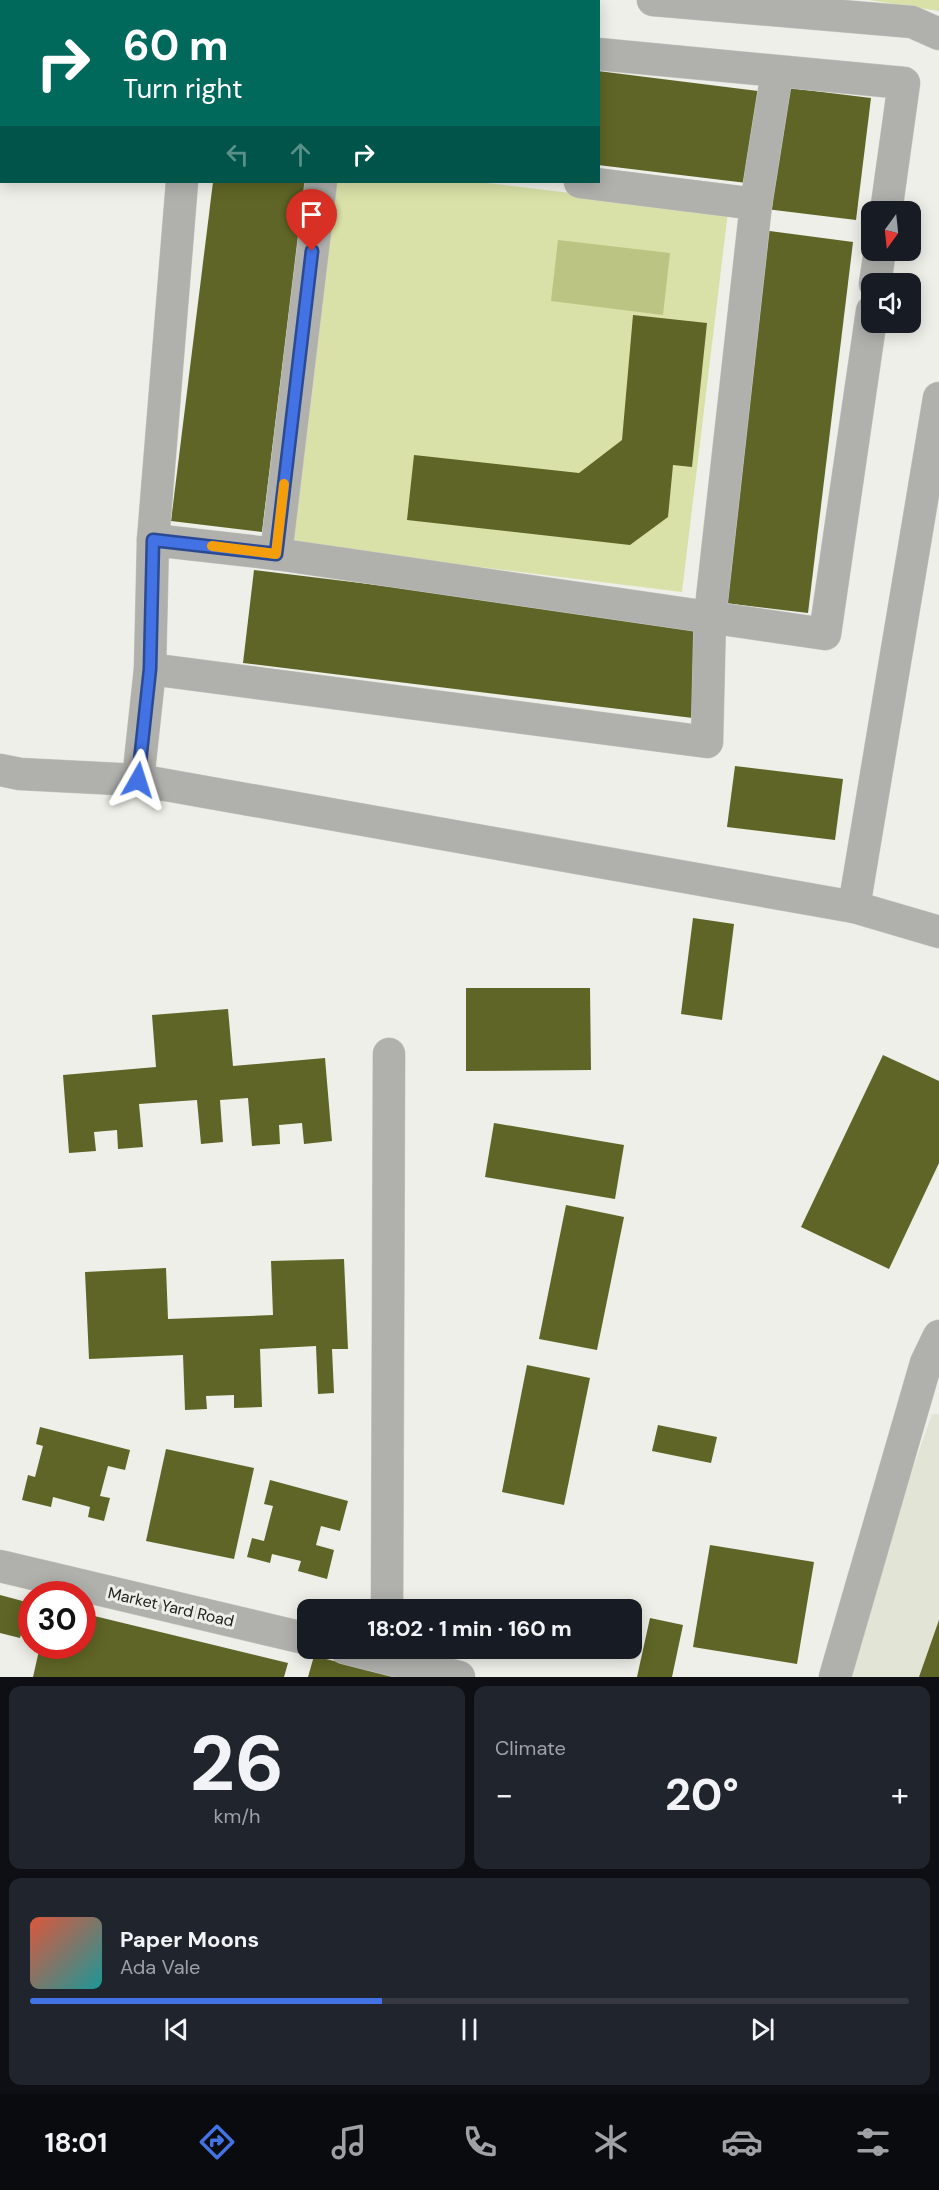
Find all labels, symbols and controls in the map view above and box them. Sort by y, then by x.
text: 60 m [123,18,229,73]
icon: right [24,24,102,102]
text: Turn right [123,71,243,106]
icon: left [221,138,254,171]
icon: ahead [284,138,317,171]
icon: right [347,138,380,171]
pin [286,189,337,251]
icon: arrive [295,198,328,231]
north arrow [861,201,921,261]
map controls [861,201,921,333]
button: sound [861,273,921,333]
position arrow [106,748,170,812]
speed limit sign: 30 [18,1581,96,1659]
street label: Market Yard Road [106,1582,236,1632]
text: 18:02 · 1 min · 160 m [367,1614,572,1643]
text: 26 [190,1713,284,1814]
text: Climate [495,1735,566,1761]
text: 20° [665,1765,739,1824]
text: − [495,1773,513,1816]
text: + [891,1773,909,1816]
text: km/h [213,1803,261,1829]
text: Paper Moons [120,1925,259,1954]
text: Ada Vale [120,1954,200,1980]
icon: previous [160,2013,193,2046]
icon: pause [453,2013,486,2046]
icon: next [746,2013,779,2046]
icon: directions [196,2121,238,2163]
icon: music [328,2121,370,2163]
icon: phone [459,2121,501,2163]
icon: climate [590,2121,632,2163]
icon: car [721,2121,763,2163]
icon: filters [852,2121,894,2163]
text: 18:01 [45,2125,107,2160]

